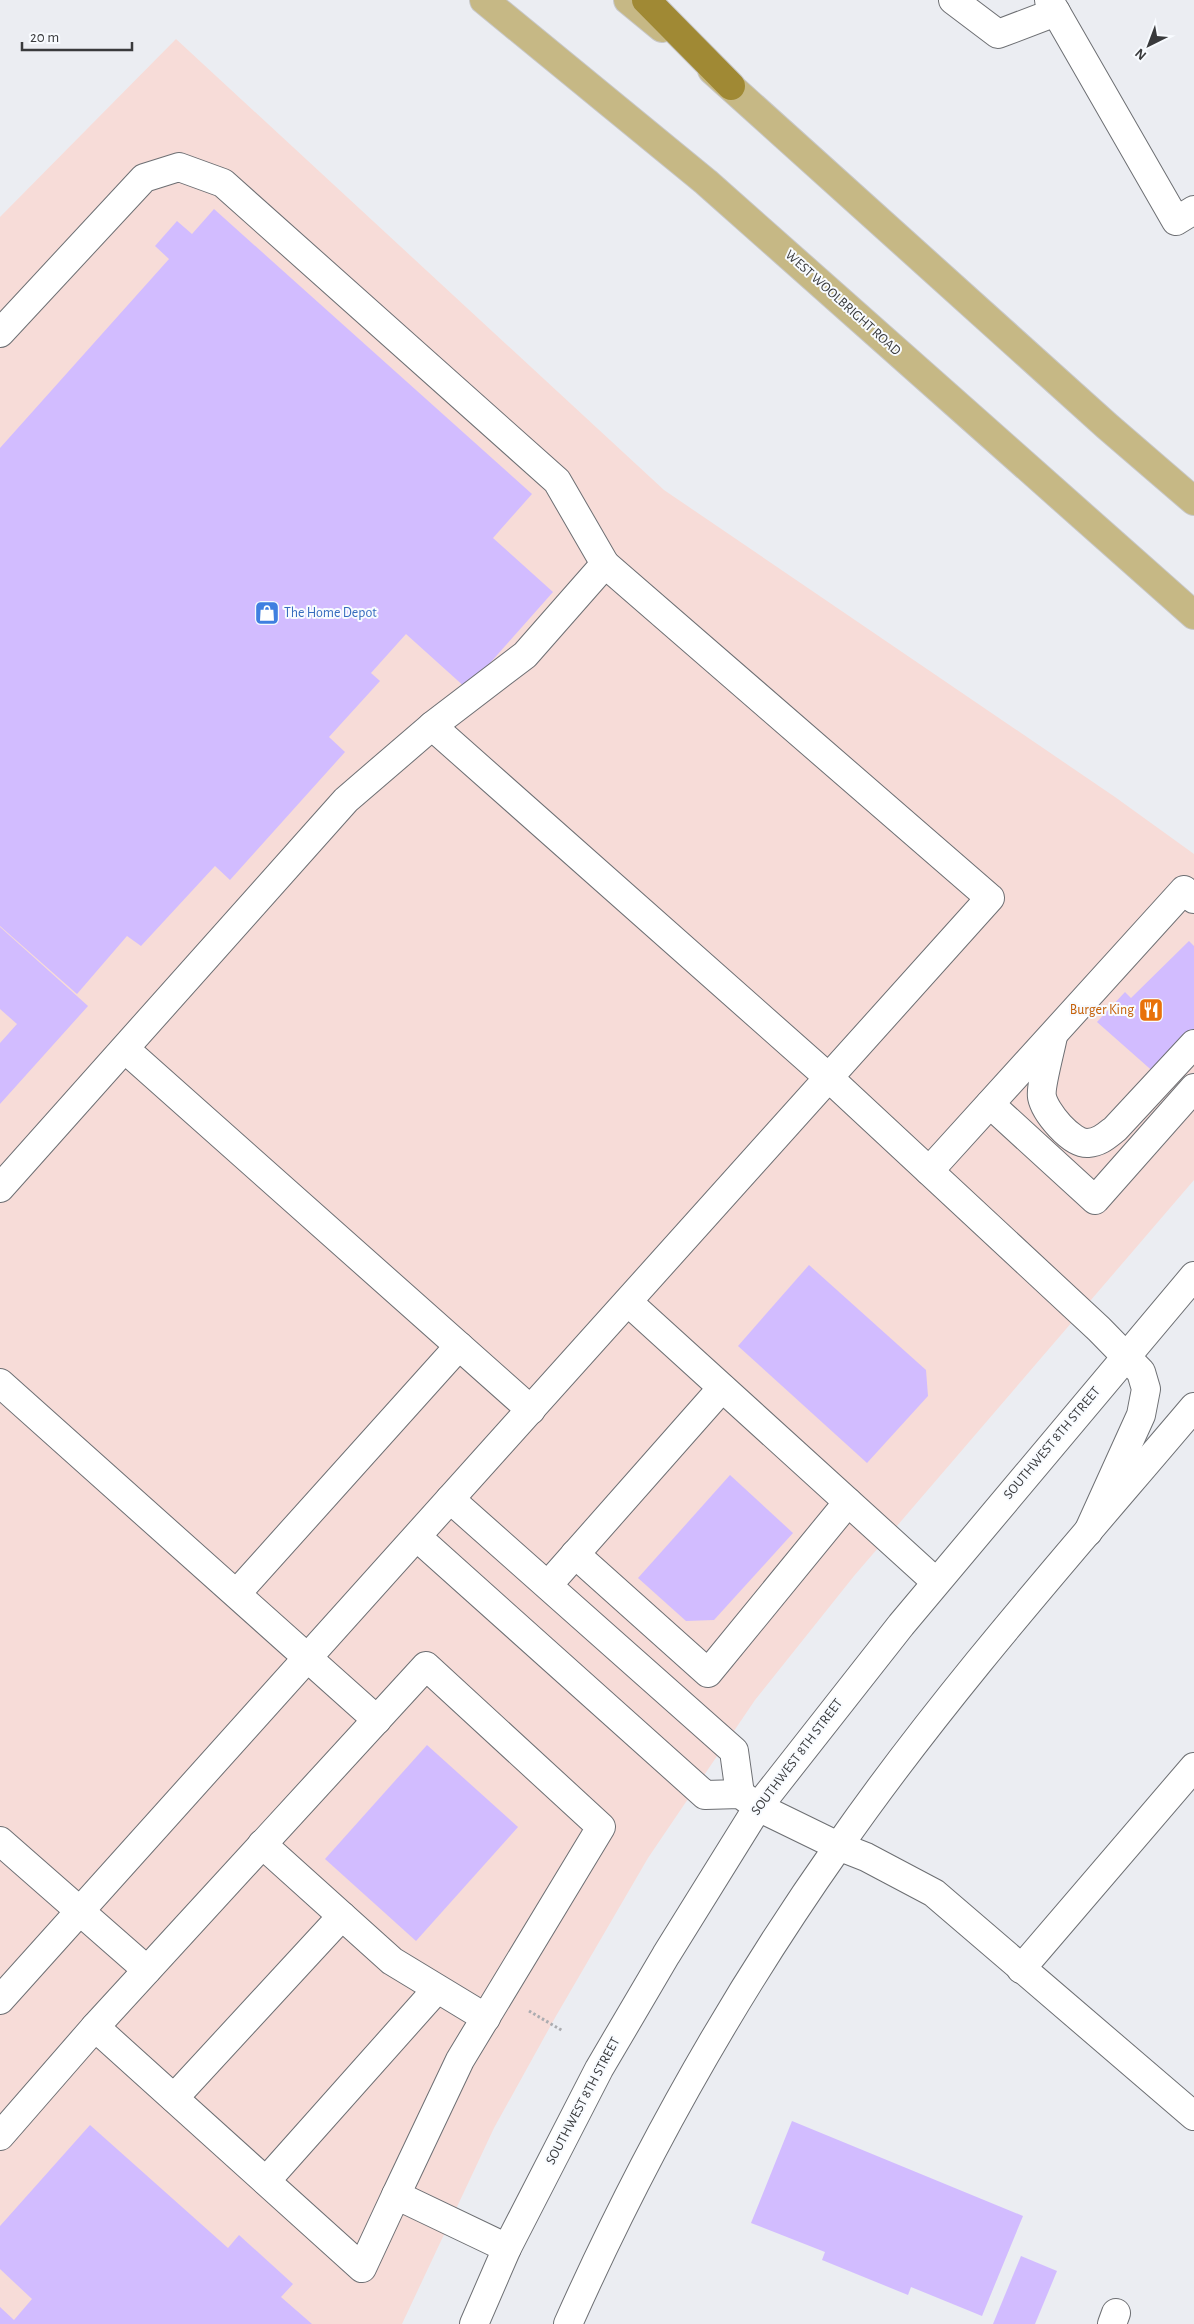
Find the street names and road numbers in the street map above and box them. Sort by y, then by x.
street label: WEST WOOLBRIGHT ROAD [783,248,903,358]
street label: SOUTHWEST 8TH STREET [1001,1384,1103,1502]
street label: SOUTHWEST 8TH STREET [749,1696,845,1818]
street label: SOUTHWEST 8TH STREET [543,2035,623,2167]

